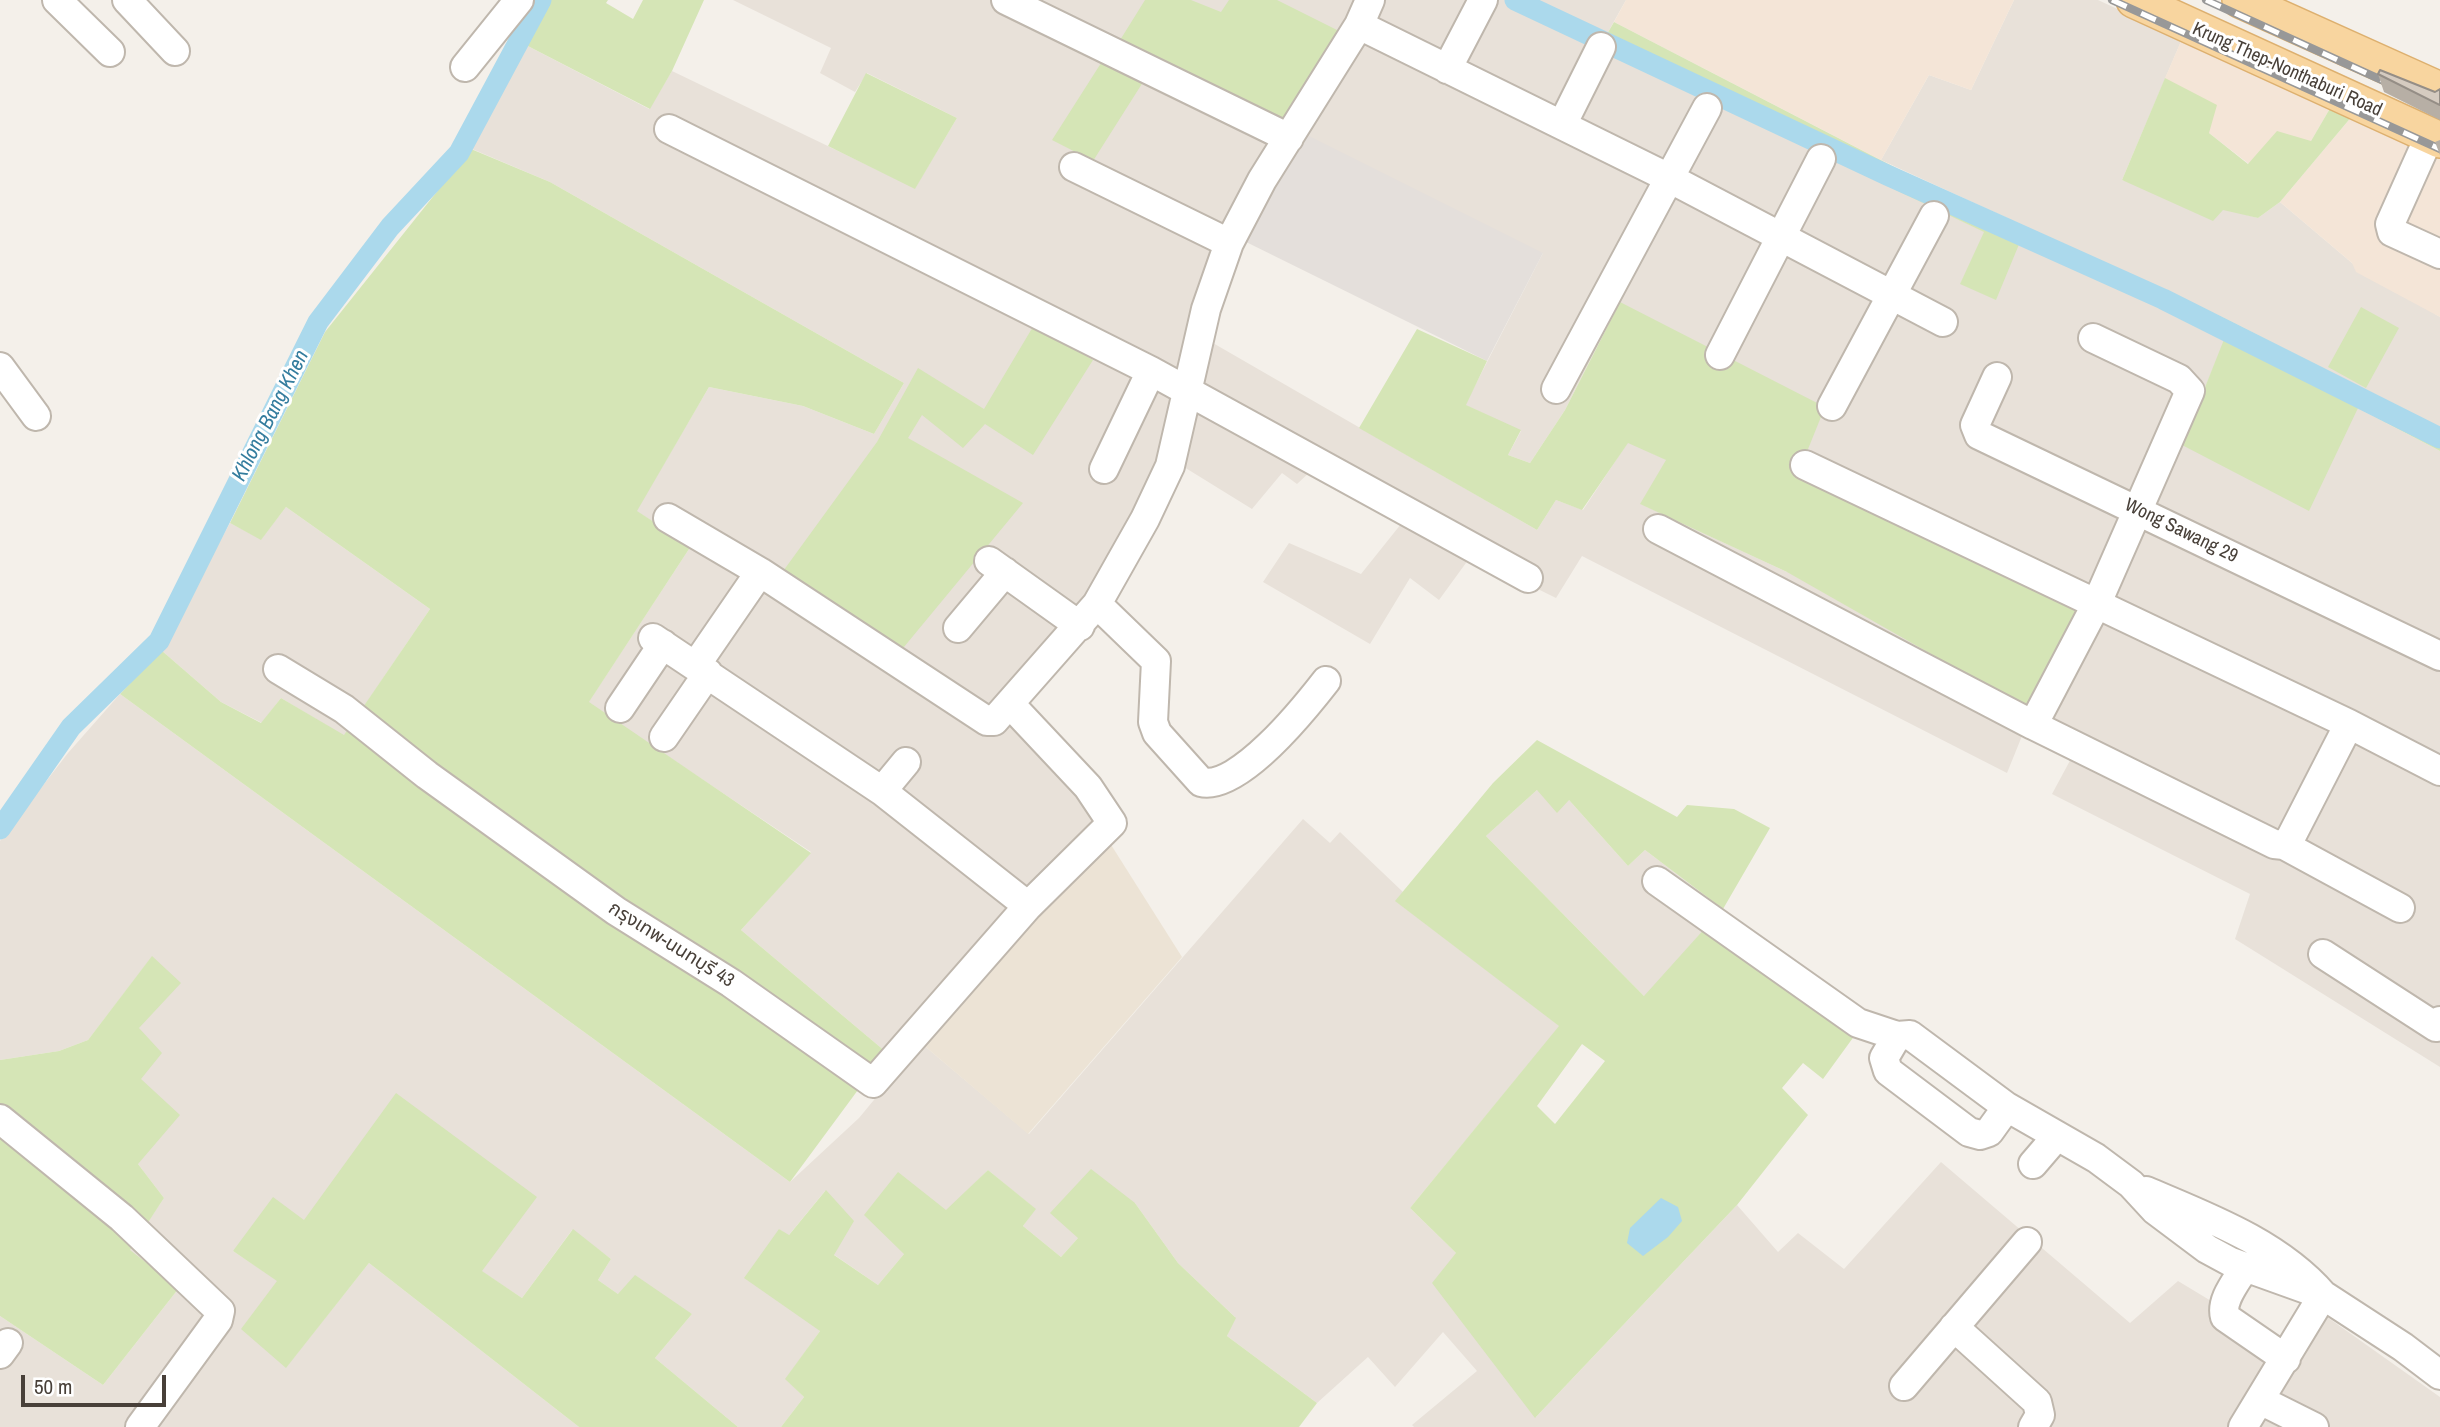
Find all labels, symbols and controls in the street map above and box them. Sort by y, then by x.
street label: Krung Thep-Nonthaburi Road [2189,18,2385,122]
water label: Khlong Bang Khen [227,346,315,486]
street label: Wong Sawang 29 [2121,494,2241,568]
street label: กรุงเทพ-นนทบุรี 43 [604,897,738,993]
scale bar [24,1360,170,1404]
text: 50 m [34,1372,72,1401]

